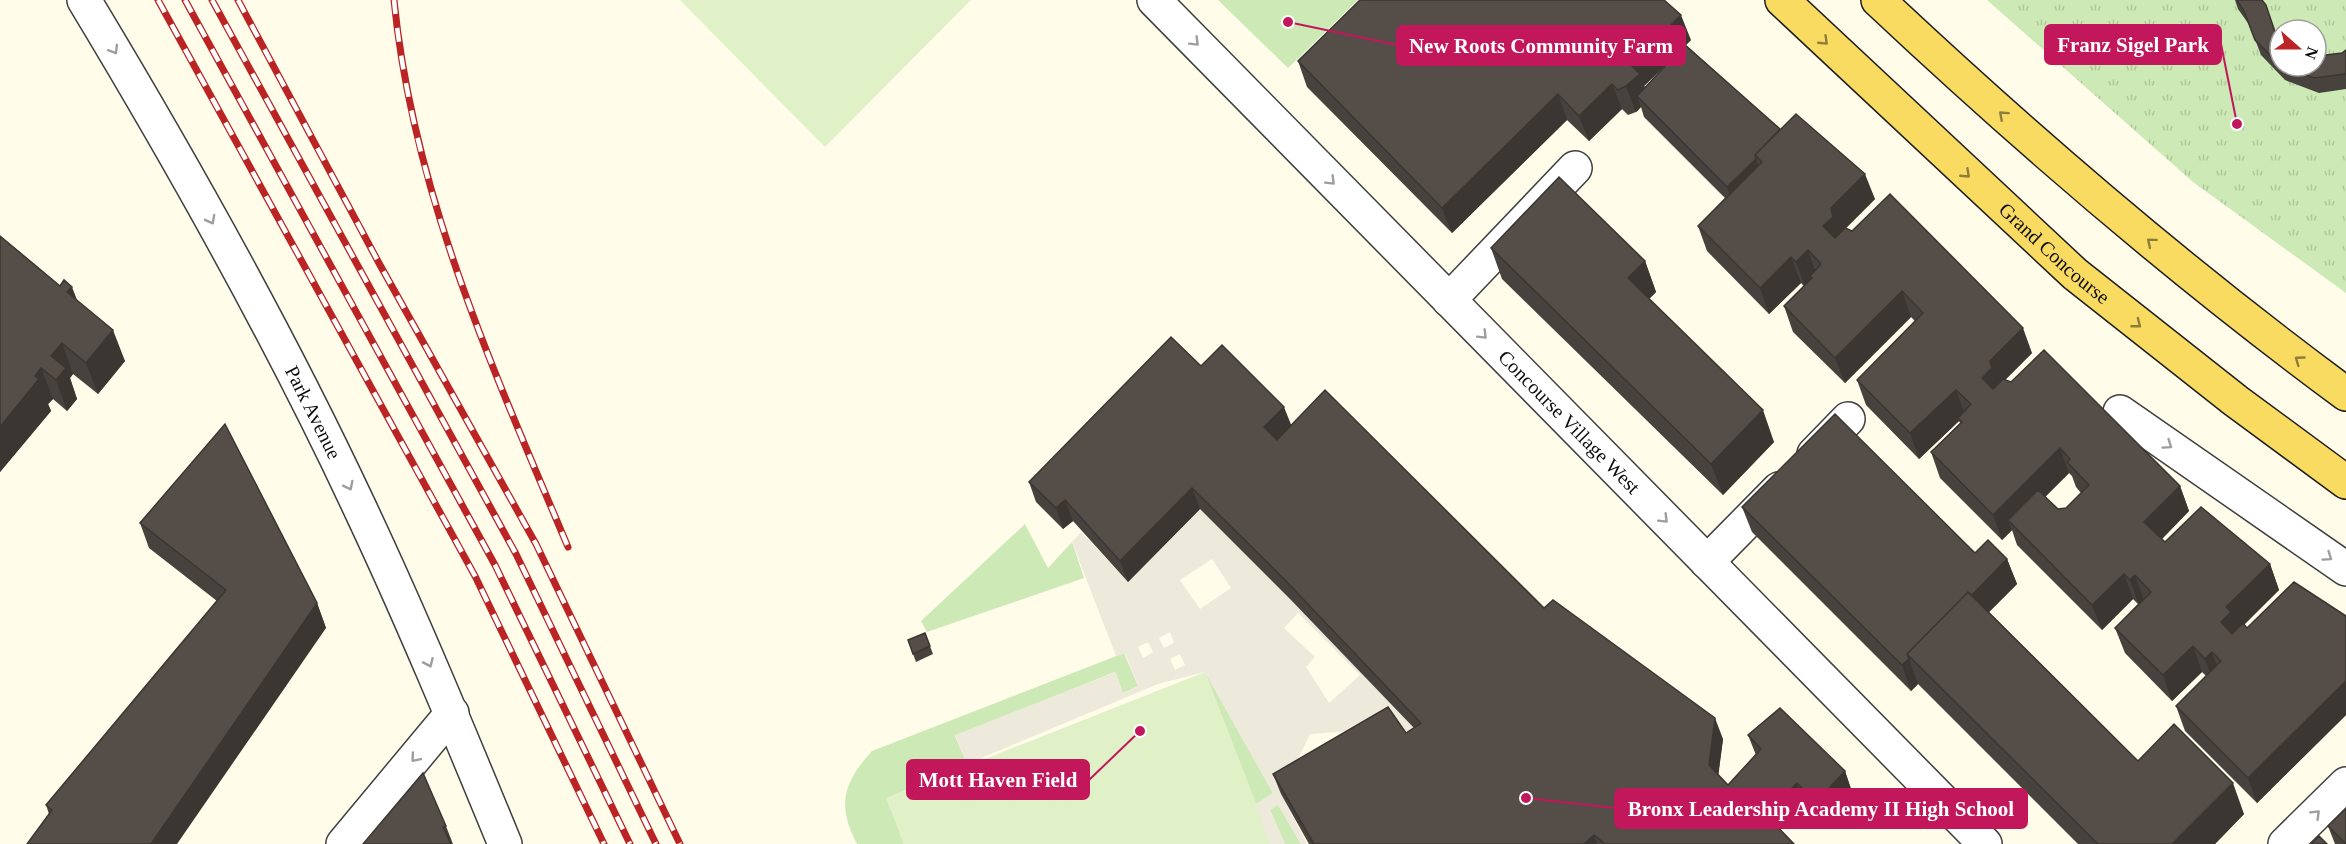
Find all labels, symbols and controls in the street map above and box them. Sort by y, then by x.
north arrow [2268,18,2328,78]
callout: Franz Sigel Park [2045,25,2221,64]
callout: New Roots Community Farm [1397,26,1685,65]
text: Franz Sigel Park [2057,33,2209,57]
one-way arrow [1187,34,1198,45]
text: New Roots Community Farm [1409,34,1674,58]
one-way arrow [1817,34,1828,45]
one-way arrow [107,44,119,54]
text: N [2301,45,2322,62]
one-way arrow [1999,111,2010,122]
one-way arrow [1960,167,1970,178]
one-way arrow [1324,173,1335,184]
street label: Grand Concourse [1995,198,2114,308]
one-way arrow [204,213,215,224]
one-way arrow [2147,238,2158,249]
one-way arrow [2130,316,2141,327]
one-way arrow [1476,328,1487,338]
street label: Concourse Village West [1494,346,1645,498]
one-way arrow [2294,356,2305,367]
street label: Park Avenue [281,362,346,463]
one-way arrow [2161,438,2172,449]
one-way arrow [342,479,353,490]
one-way arrow [1657,512,1668,522]
one-way arrow [2321,550,2332,561]
one-way arrow [422,657,434,668]
one-way arrow [411,751,422,762]
callout: Mott Haven Field [907,760,1089,799]
text: Mott Haven Field [919,768,1078,792]
callout: Bronx Leadership Academy II High School [1615,789,2027,828]
text: Bronx Leadership Academy II High School [1628,797,2014,821]
one-way arrow [2308,811,2319,822]

